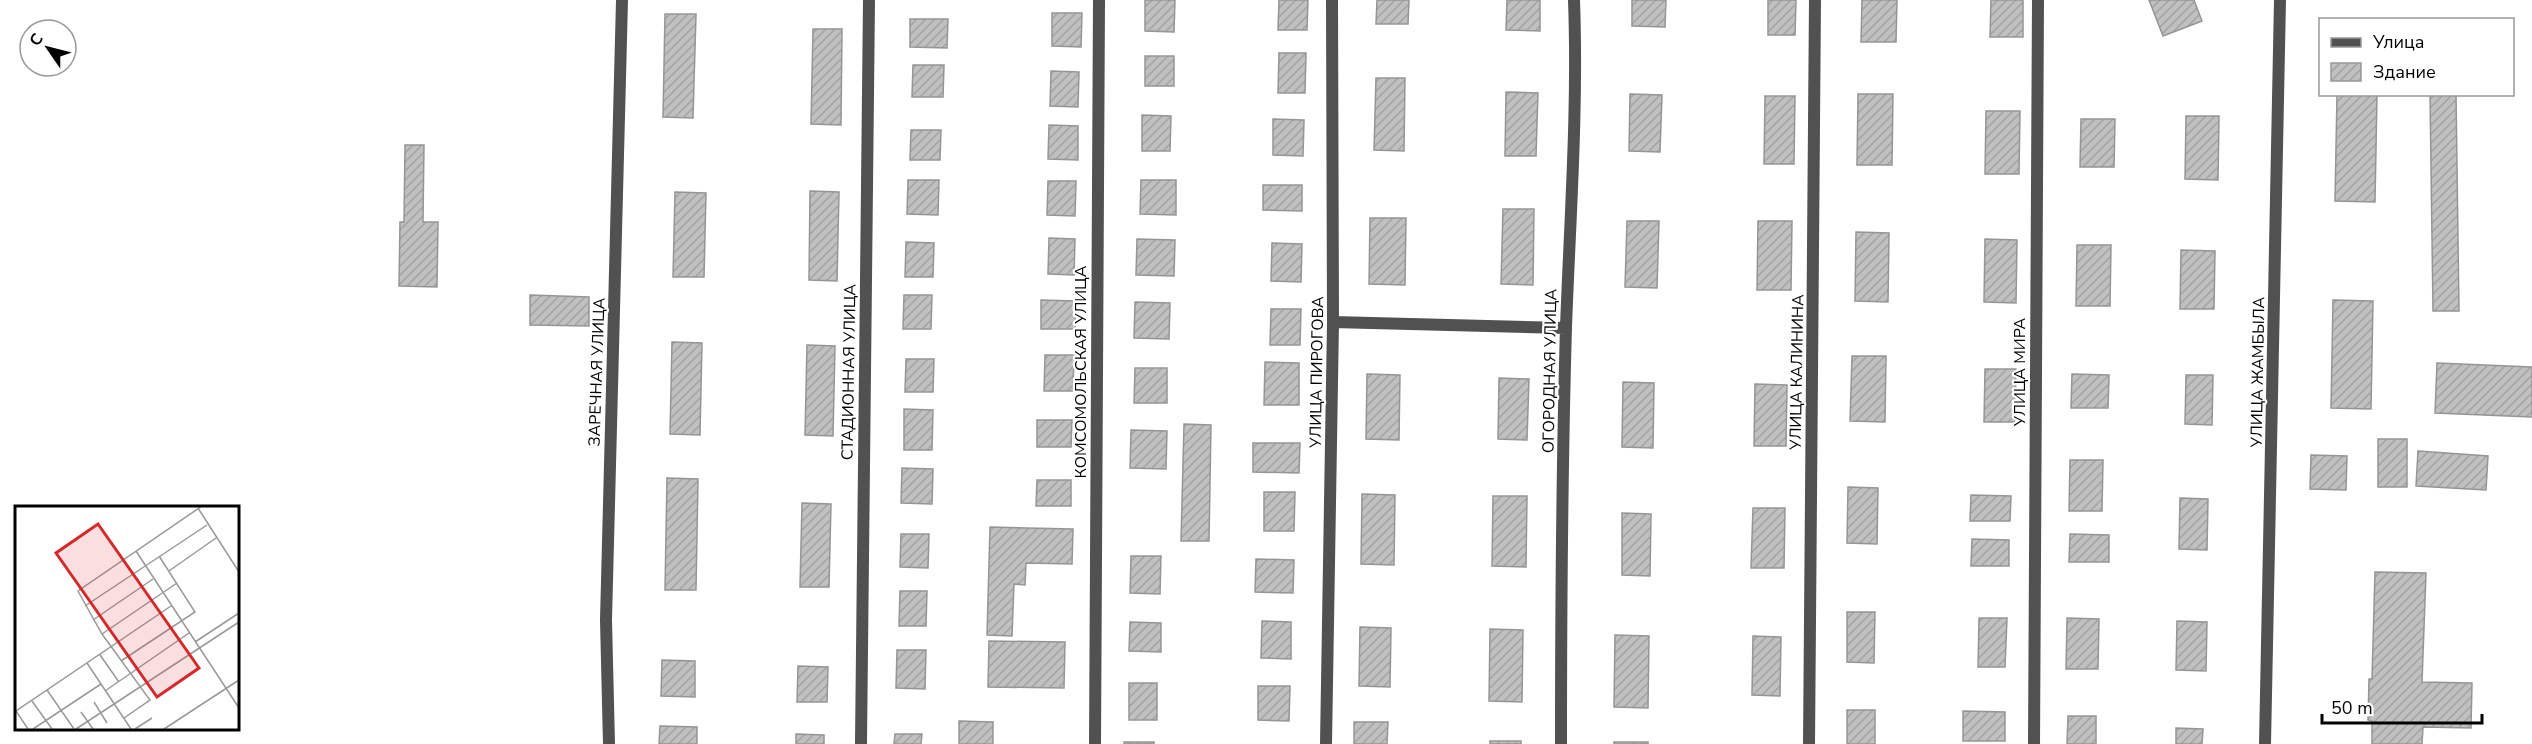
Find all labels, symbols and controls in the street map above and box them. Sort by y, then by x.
north arrow [18,18,78,78]
legend [2319,18,2514,96]
text: С [24,29,49,51]
text: Улица [2372,30,2424,54]
text: Здание [2373,60,2436,84]
street label: КОМСОМОЛЬСКАЯ УЛИЦА [1070,265,1092,478]
street label: СТАДИОННАЯ УЛИЦА [836,283,862,460]
street label: ОГОРОДНАЯ УЛИЦА [1538,288,1562,453]
street label: УЛИЦА КАЛИНИНА [1785,294,1809,451]
street label: УЛИЦА ПИРОГОВА [1305,296,1329,449]
street label: УЛИЦА ЖАМБЫЛА [2246,296,2270,449]
street label: ЗАРЕЧНАЯ УЛИЦА [583,297,611,447]
street label: УЛИЦА МИРА [2009,317,2031,427]
inset map [15,506,238,729]
scale bar [2322,687,2482,725]
text: 50 m [2331,696,2373,720]

